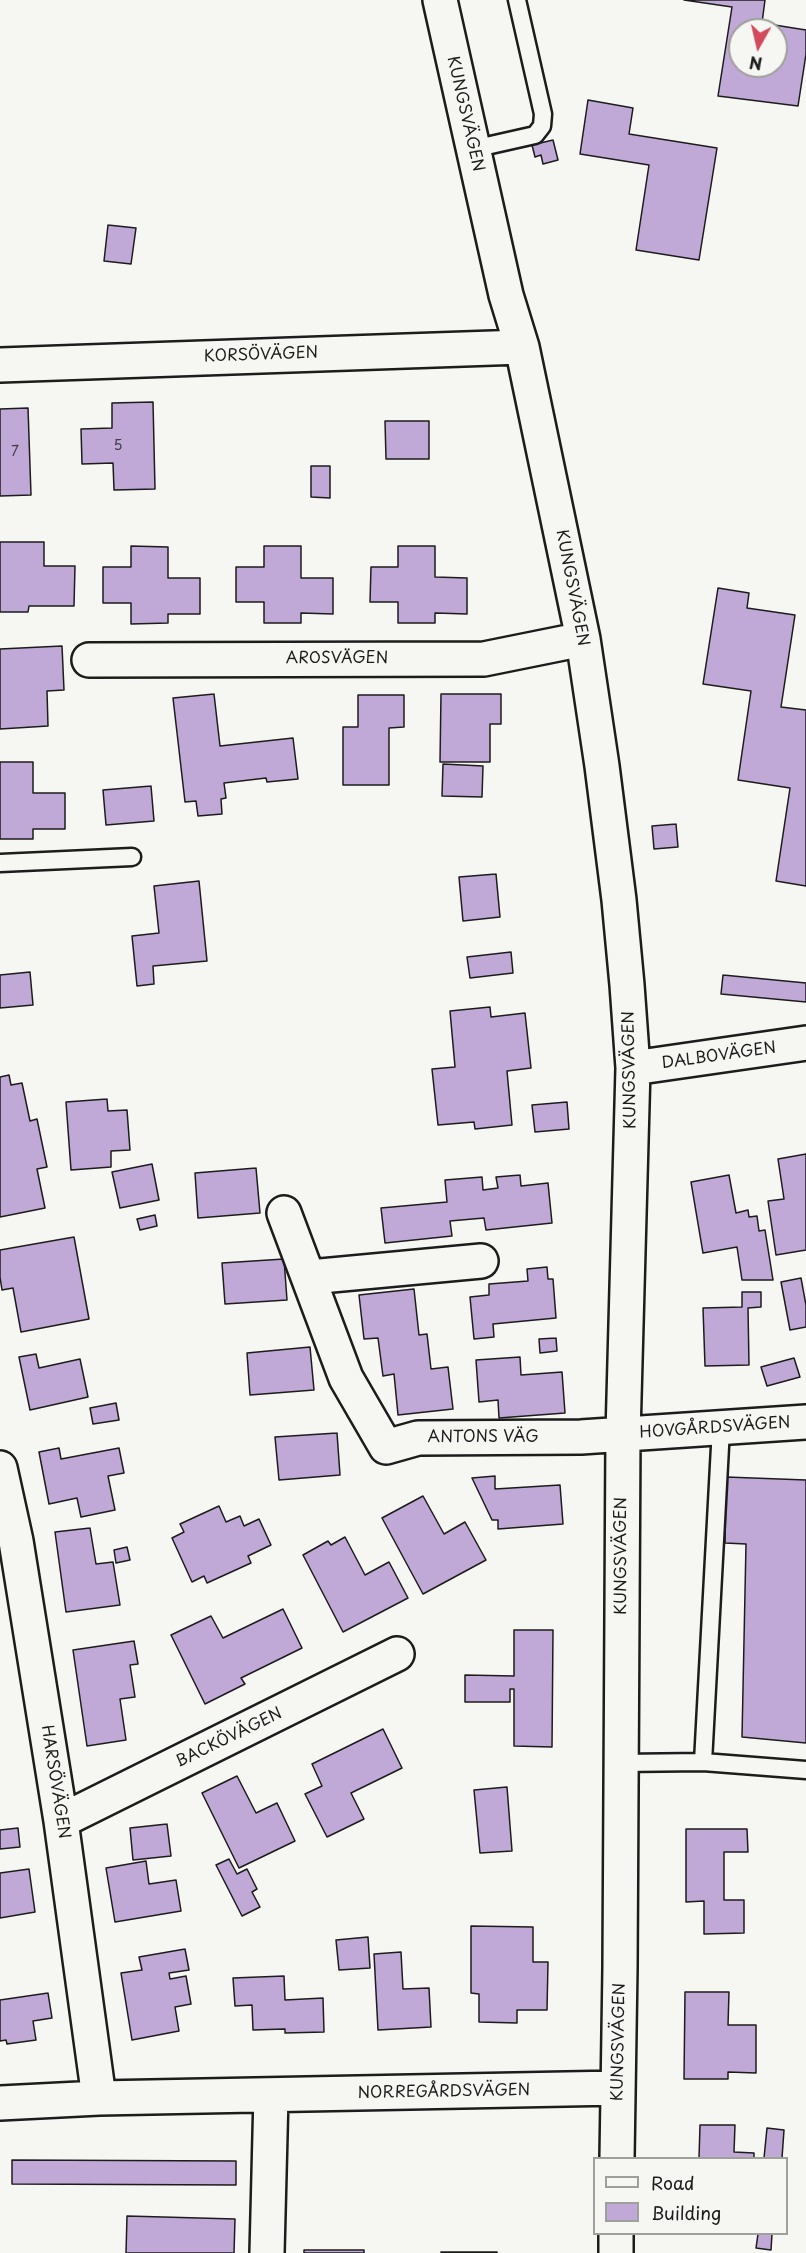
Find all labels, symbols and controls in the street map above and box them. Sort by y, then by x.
north arrow [728,18,788,78]
text: N [748,51,764,77]
street label: KUNGSVÄGEN [442,54,488,174]
street label: KORSÖVÄGEN [204,343,318,367]
house number: 5 [113,438,123,454]
house number: 7 [11,444,19,460]
street label: KUNGSVÄGEN [551,528,593,648]
street label: AROSVÄGEN [286,649,388,669]
street label: KUNGSVÄGEN [619,1011,641,1129]
street label: DALBOVÄGEN [661,1038,777,1074]
street label: HOVGÅRDSVÄGEN [639,1413,791,1443]
street label: ANTONS VÄG [427,1428,539,1448]
street label: KUNGSVÄGEN [612,1497,632,1615]
street label: BACKÖVÄGEN [173,1704,285,1772]
street label: HARSÖVÄGEN [37,1724,73,1840]
street label: KUNGSVÄGEN [608,1983,630,2101]
street label: NORREGÅRDSVÄGEN [358,2081,530,2103]
legend [593,2157,788,2235]
text: Road [651,2169,695,2196]
text: Building [651,2199,721,2226]

